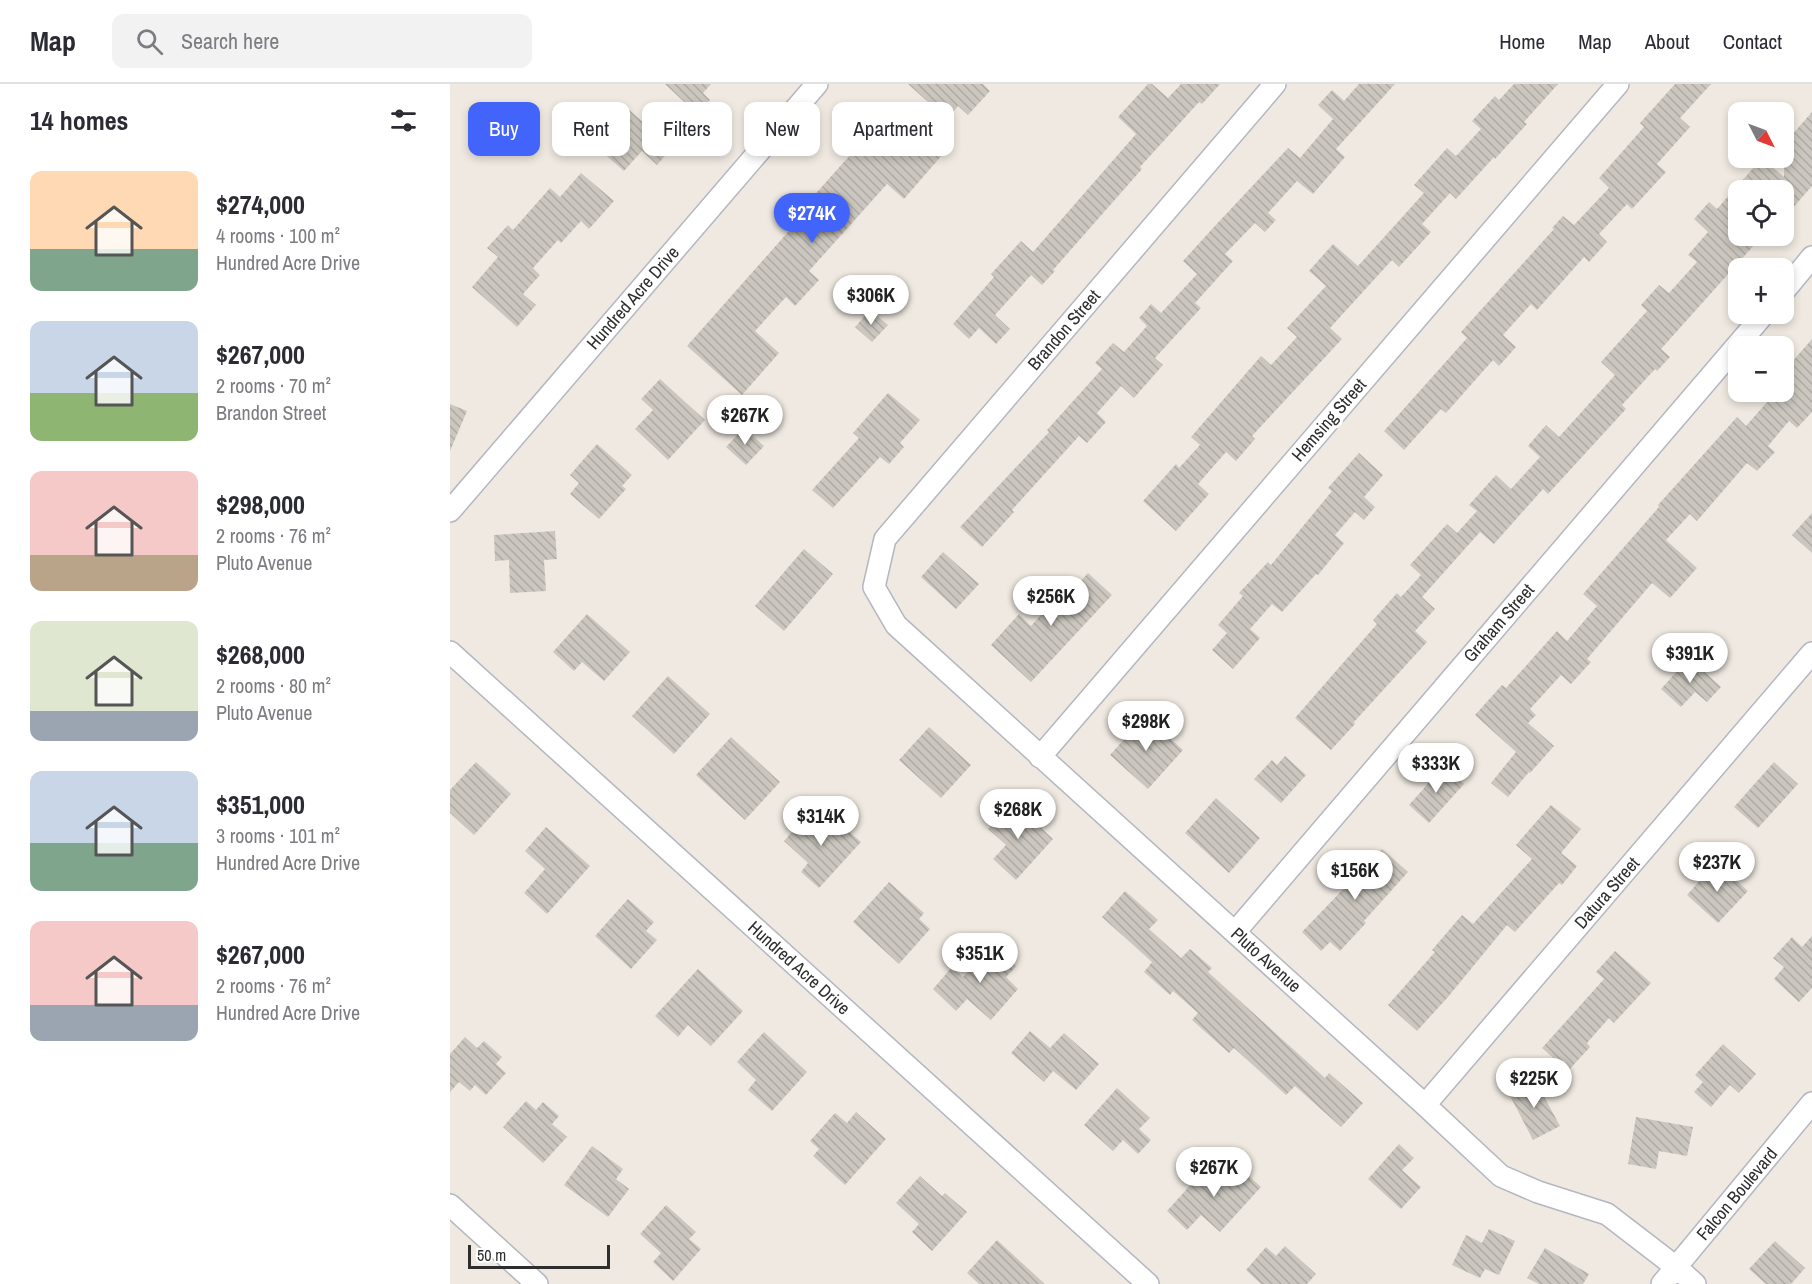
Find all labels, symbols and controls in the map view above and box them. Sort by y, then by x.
search box [112,14,532,68]
text: Map [30,22,76,60]
icon: search [133,25,166,58]
text: Search here [181,26,279,56]
text: Home [1499,27,1545,56]
text: Map [1578,27,1612,56]
text: About [1645,27,1690,56]
text: Contact [1723,27,1782,56]
chip: Buy [468,102,540,156]
chip: Rent [552,102,630,156]
chip: Filters [642,102,732,156]
chip: New [744,102,820,156]
chip: Apartment [832,102,954,156]
north arrow [1728,102,1794,168]
map controls [1728,102,1794,402]
text: 14 homes [30,103,128,138]
icon: filters [387,104,420,137]
button: locate [1728,180,1794,246]
text: $274,000 [216,187,305,222]
pin: $274K [770,193,854,244]
icon: home [78,195,150,267]
text: $274K [788,199,836,226]
text: 4 rooms · 100 m² [216,222,340,249]
street label: Hundred Acre Drive [581,241,685,355]
text: Hundred Acre Drive [216,249,360,276]
button: + [1728,258,1794,324]
pin: $306K [829,275,913,326]
text: $306K [847,281,895,308]
street label: Brandon Street [1022,284,1106,375]
button: − [1728,336,1794,402]
text: $267,000 [216,337,305,372]
icon: home [78,345,150,417]
text: 2 rooms · 70 m² [216,372,331,399]
street label: Hemsing Street [1286,373,1372,467]
pin: $267K [703,395,787,446]
text: Brandon Street [216,399,326,426]
text: $267K [721,401,769,428]
text: $298,000 [216,487,305,522]
icon: home [78,495,150,567]
text: 2 rooms · 76 m² [216,522,331,549]
text: Pluto Avenue [216,549,312,576]
pin: $256K [1009,576,1093,627]
street label: Graham Street [1457,578,1540,667]
text: $256K [1027,582,1075,609]
pin: $391K [1648,633,1732,684]
text: $268,000 [216,637,305,672]
text: $391K [1666,639,1714,666]
icon: home [78,645,150,717]
text: 2 rooms · 80 m² [216,672,331,699]
text: Pluto Avenue [216,699,312,726]
pin: $298K [1104,701,1188,752]
text: $298K [1122,707,1170,734]
pin: $333K [1394,743,1478,794]
text: $333K [1412,749,1460,776]
text: $351,000 [216,787,305,822]
pin: $268K [976,789,1060,840]
icon: home [78,795,150,867]
text: $268K [994,795,1042,822]
pin: $314K [779,796,863,847]
text: $314K [797,802,845,829]
text: 3 rooms · 101 m² [216,822,340,849]
pin: $237K [1675,842,1759,893]
text: $237K [1693,848,1741,875]
text: Hundred Acre Drive [216,849,360,876]
pin: $156K [1313,850,1397,901]
street label: Datura Street [1568,851,1645,934]
text: $156K [1331,856,1379,883]
street label: Hundred Acre Drive [743,915,856,1020]
street label: Pluto Avenue [1226,921,1307,998]
pin: $351K [938,933,1022,984]
text: $267,000 [216,937,305,972]
text: $351K [956,939,1004,966]
icon: home [78,945,150,1017]
text: 2 rooms · 76 m² [216,972,331,999]
text: Hundred Acre Drive [216,999,360,1026]
pin: $225K [1492,1058,1576,1109]
text: $225K [1510,1064,1558,1091]
street label: Falcon Boulevard [1690,1142,1783,1245]
pin: $267K [1172,1147,1256,1198]
text: $267K [1190,1153,1238,1180]
scale bar [468,1242,610,1270]
text: 50 m [477,1244,506,1266]

